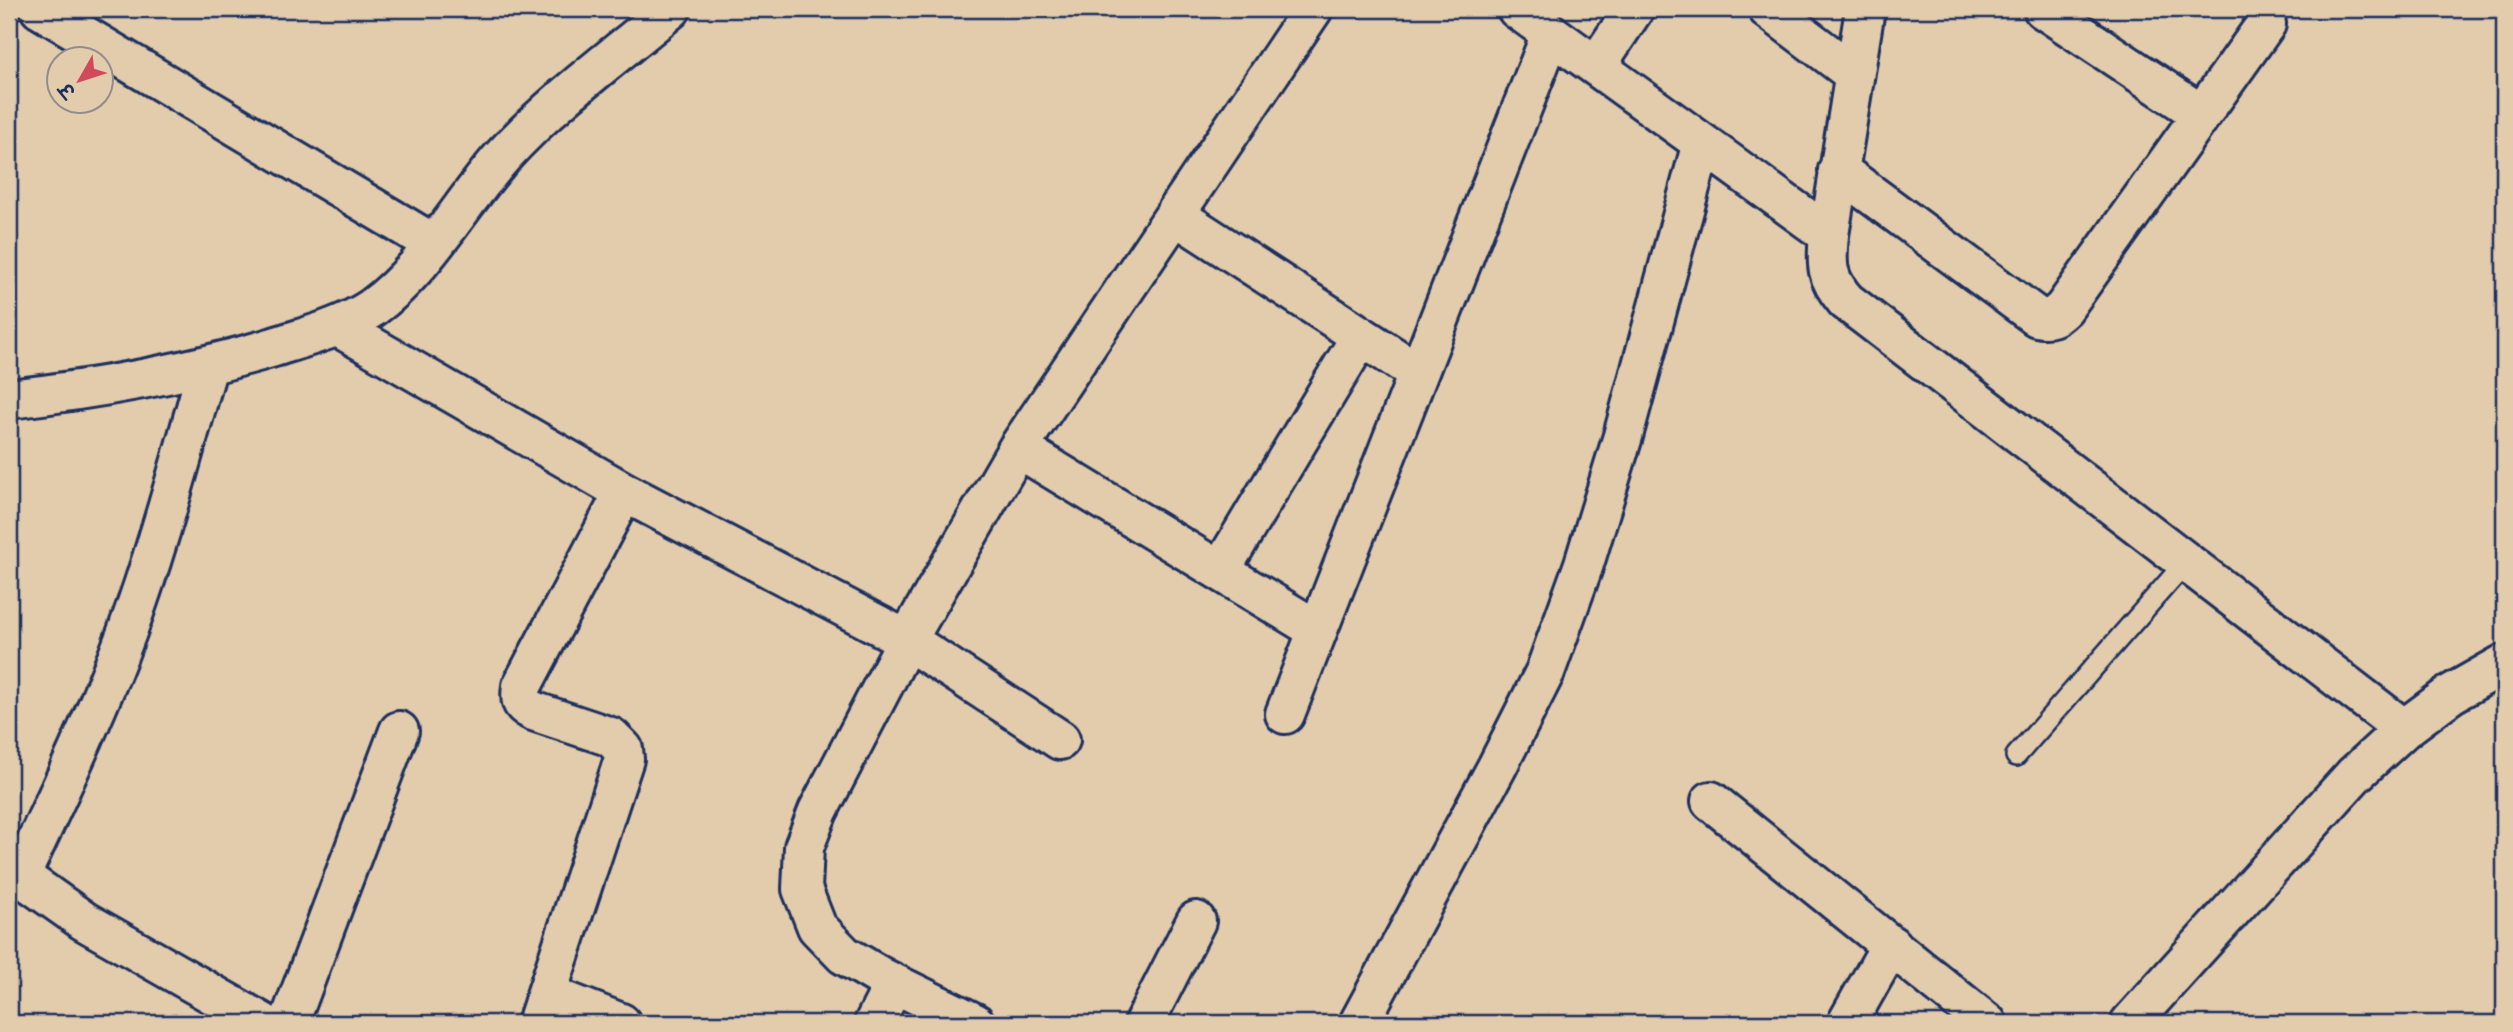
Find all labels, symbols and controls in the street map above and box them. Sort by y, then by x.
north arrow [46,46,116,116]
text: उ [53,76,81,104]

